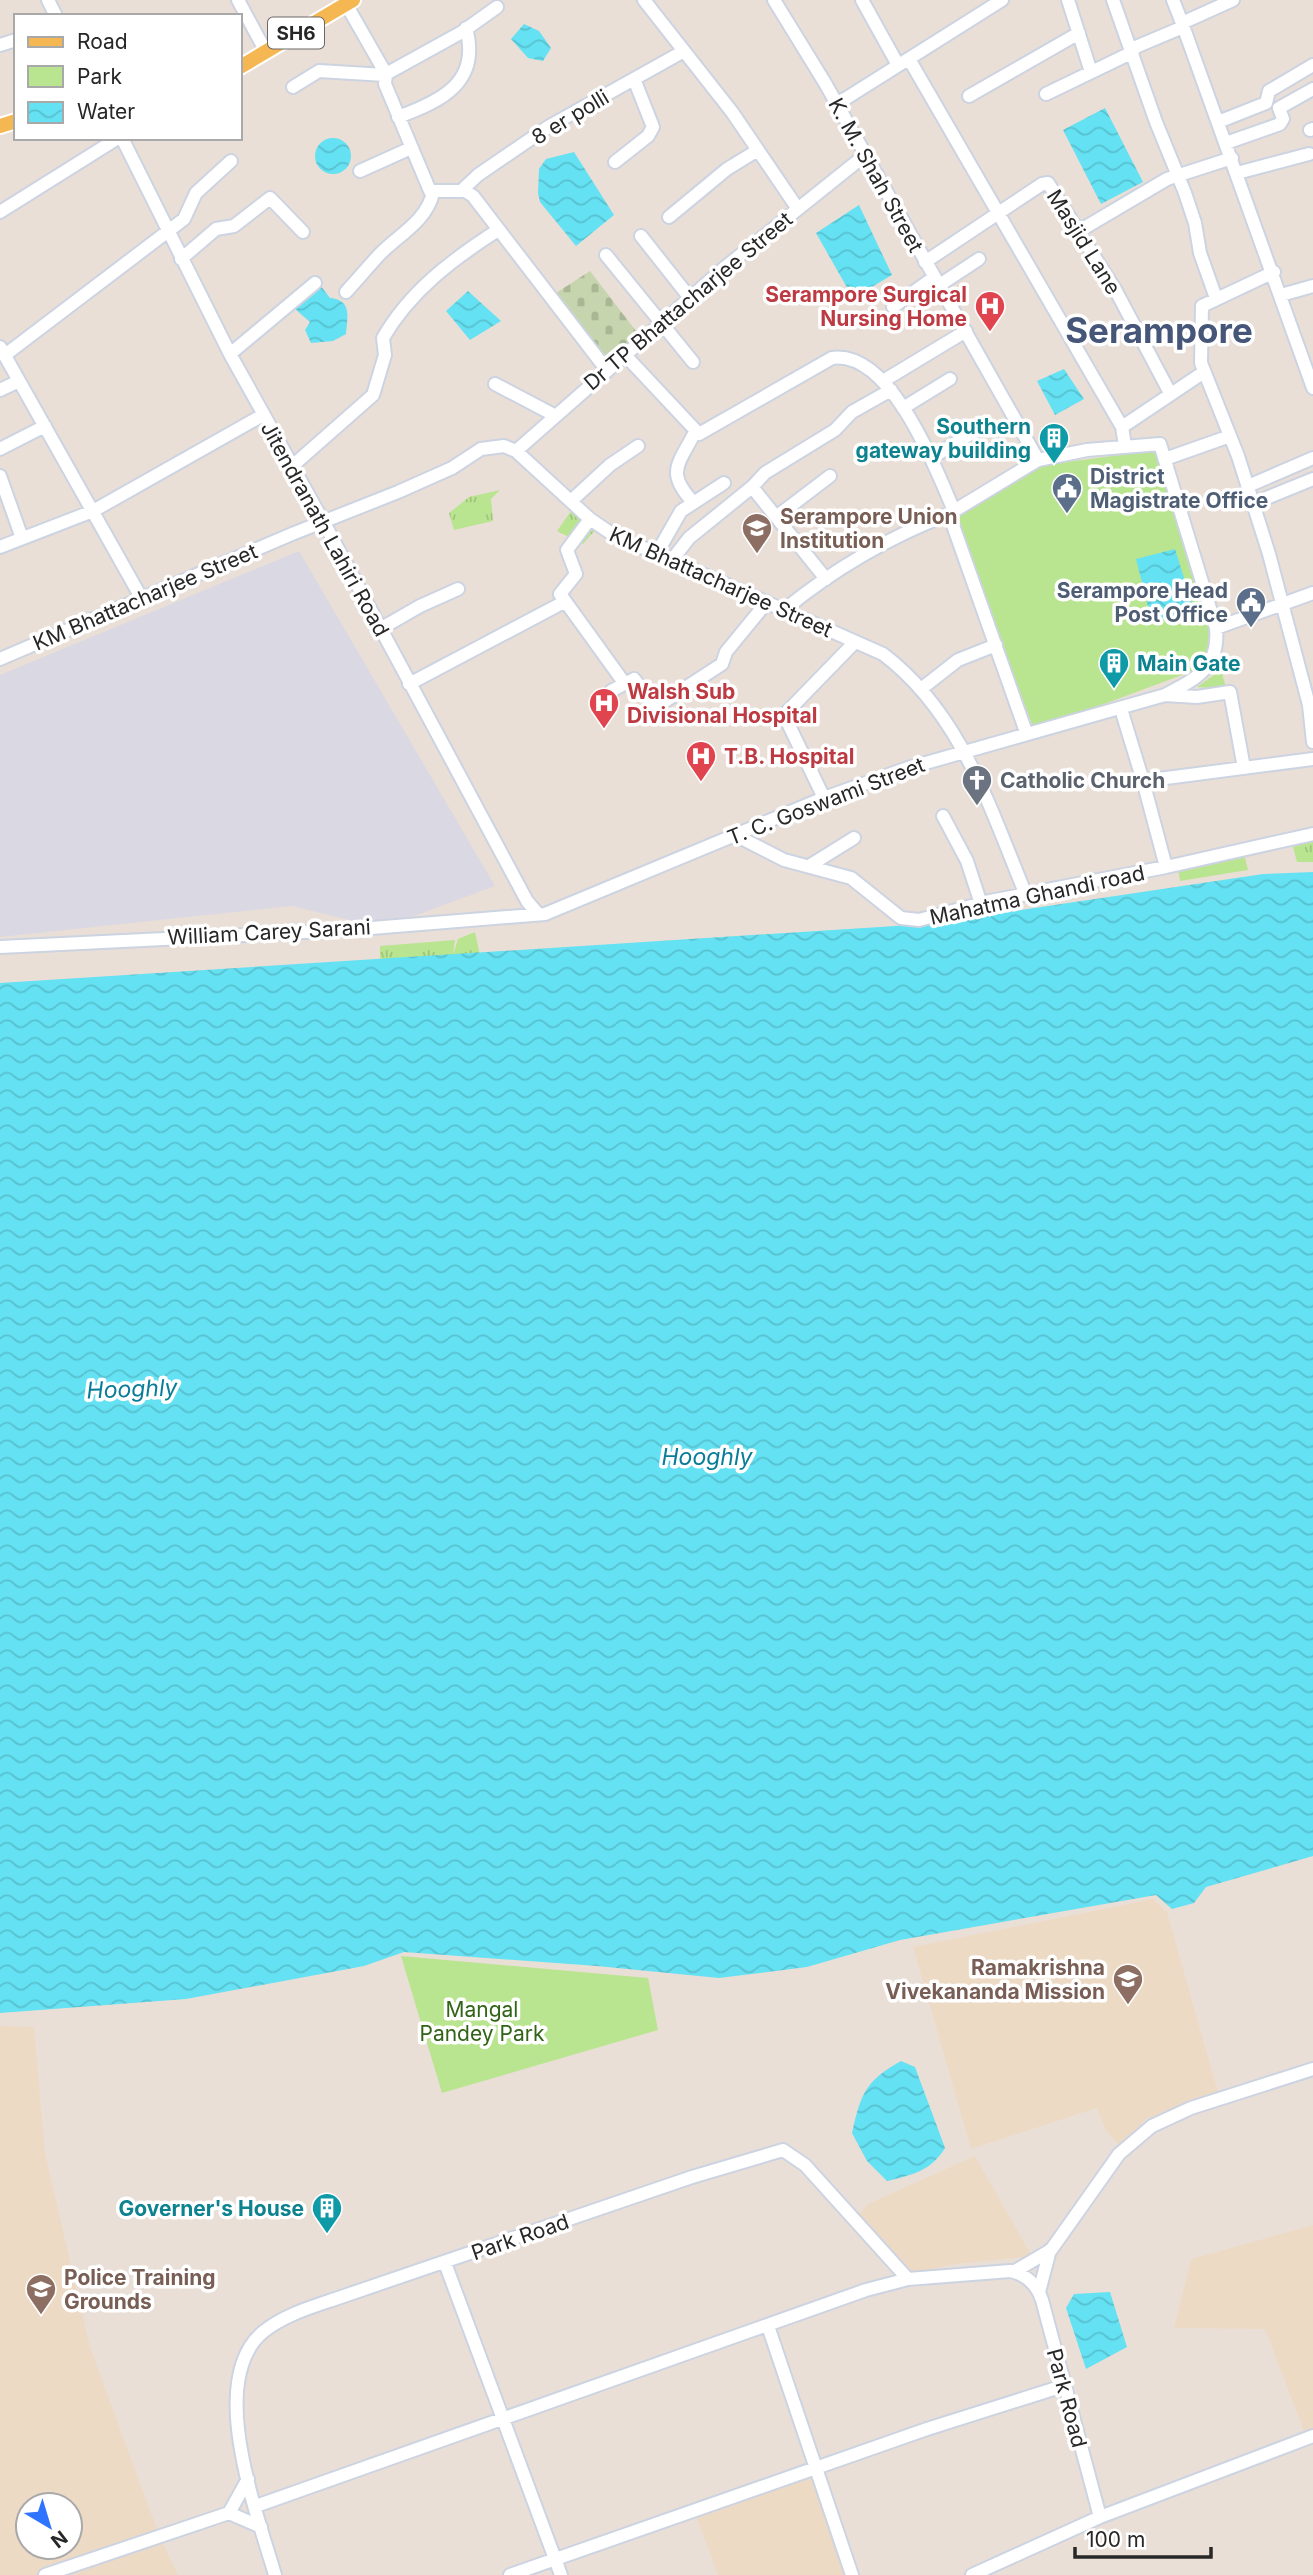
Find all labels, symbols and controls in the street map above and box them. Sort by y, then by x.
legend [14,14,242,140]
road number: SH6 [268,18,324,48]
text: Road [77,29,128,54]
text: Park [77,64,122,89]
street label: 8 er polli [527,84,613,150]
street label: K. M. Shah Street [823,94,929,256]
text: Water [77,99,135,124]
street label: Masjid Lane [1042,185,1126,299]
street label: Dr TP Bhattacharjee Street [579,206,797,395]
place label: Serampore Surgical Nursing Home [765,282,967,331]
hospital icon: Serampore Surgical Nursing Home [973,289,1007,333]
district label: Serampore [1065,309,1253,351]
place label: Southern gateway building [856,414,1031,463]
street label: Jitendranath Lahiri Road [256,417,394,641]
building icon: Southern gateway building [1037,421,1071,465]
place label: District Magistrate Office [1090,464,1268,513]
public building icon: District Magistrate Office [1050,471,1084,515]
place label: Serampore Union Institution [780,504,958,553]
school or university icon: Serampore Union Institution [740,511,774,555]
street label: KM Bhattacharjee Street [606,522,836,643]
street label: KM Bhattacharjee Street [29,538,261,656]
place label: Serampore Head Post Office [1057,578,1228,627]
public building icon: Serampore Head Post Office [1234,585,1268,629]
building icon: Main Gate [1097,646,1131,690]
place label: Main Gate [1137,651,1240,676]
place label: Walsh Sub Divisional Hospital [627,679,817,728]
hospital icon: Walsh Sub Divisional Hospital [587,686,621,730]
hospital icon: T.B. Hospital [684,739,718,783]
place label: T.B. Hospital [724,744,855,769]
street label: T. C. Goswami Street [724,752,928,850]
church icon: Catholic Church [960,763,994,807]
place label: Catholic Church [1000,768,1165,793]
street label: Mahatma Ghandi road [927,860,1147,930]
street label: William Carey Sarani [167,914,371,950]
water label: Hooghly [86,1373,179,1405]
water label: Hooghly [661,1443,754,1471]
place label: Ramakrishna Vivekananda Mission [885,1955,1105,2004]
school or university icon: Ramakrishna Vivekananda Mission [1111,1962,1145,2006]
park label: Mangal Pandey Park [420,1997,545,2046]
building icon: Governer's House [310,2191,344,2235]
place label: Governer's House [119,2196,304,2221]
street label: Park Road [468,2209,572,2265]
place label: Police Training Grounds [64,2265,216,2314]
school or university icon: Police Training Grounds [24,2272,58,2316]
street label: Park Road [1042,2346,1092,2450]
north arrow [14,2491,84,2561]
scale bar [1075,2516,1212,2560]
text: N [46,2525,72,2553]
text: 100 m [1086,2527,1145,2552]

